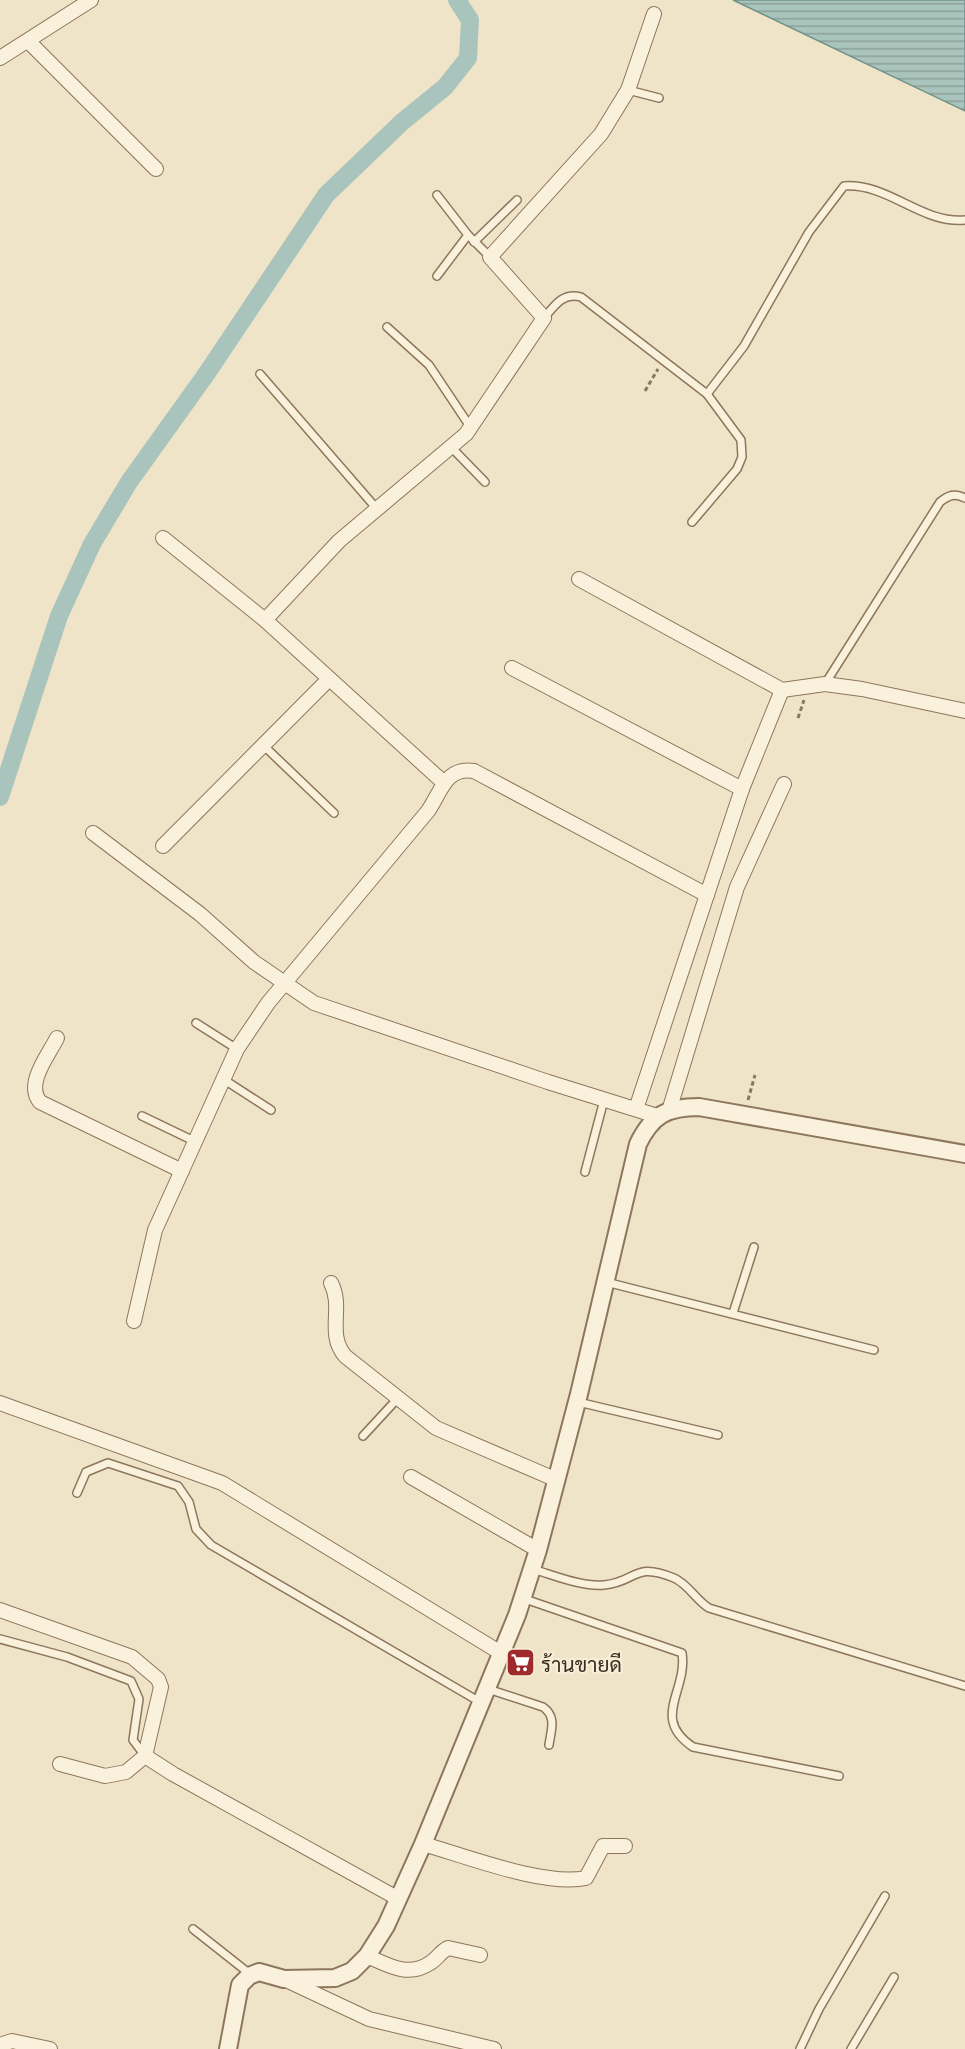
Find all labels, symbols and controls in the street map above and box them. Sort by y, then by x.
supermarket icon: ร้านขายดี [504,1647,536,1679]
place label: ร้านขายดี [541,1649,622,1677]

